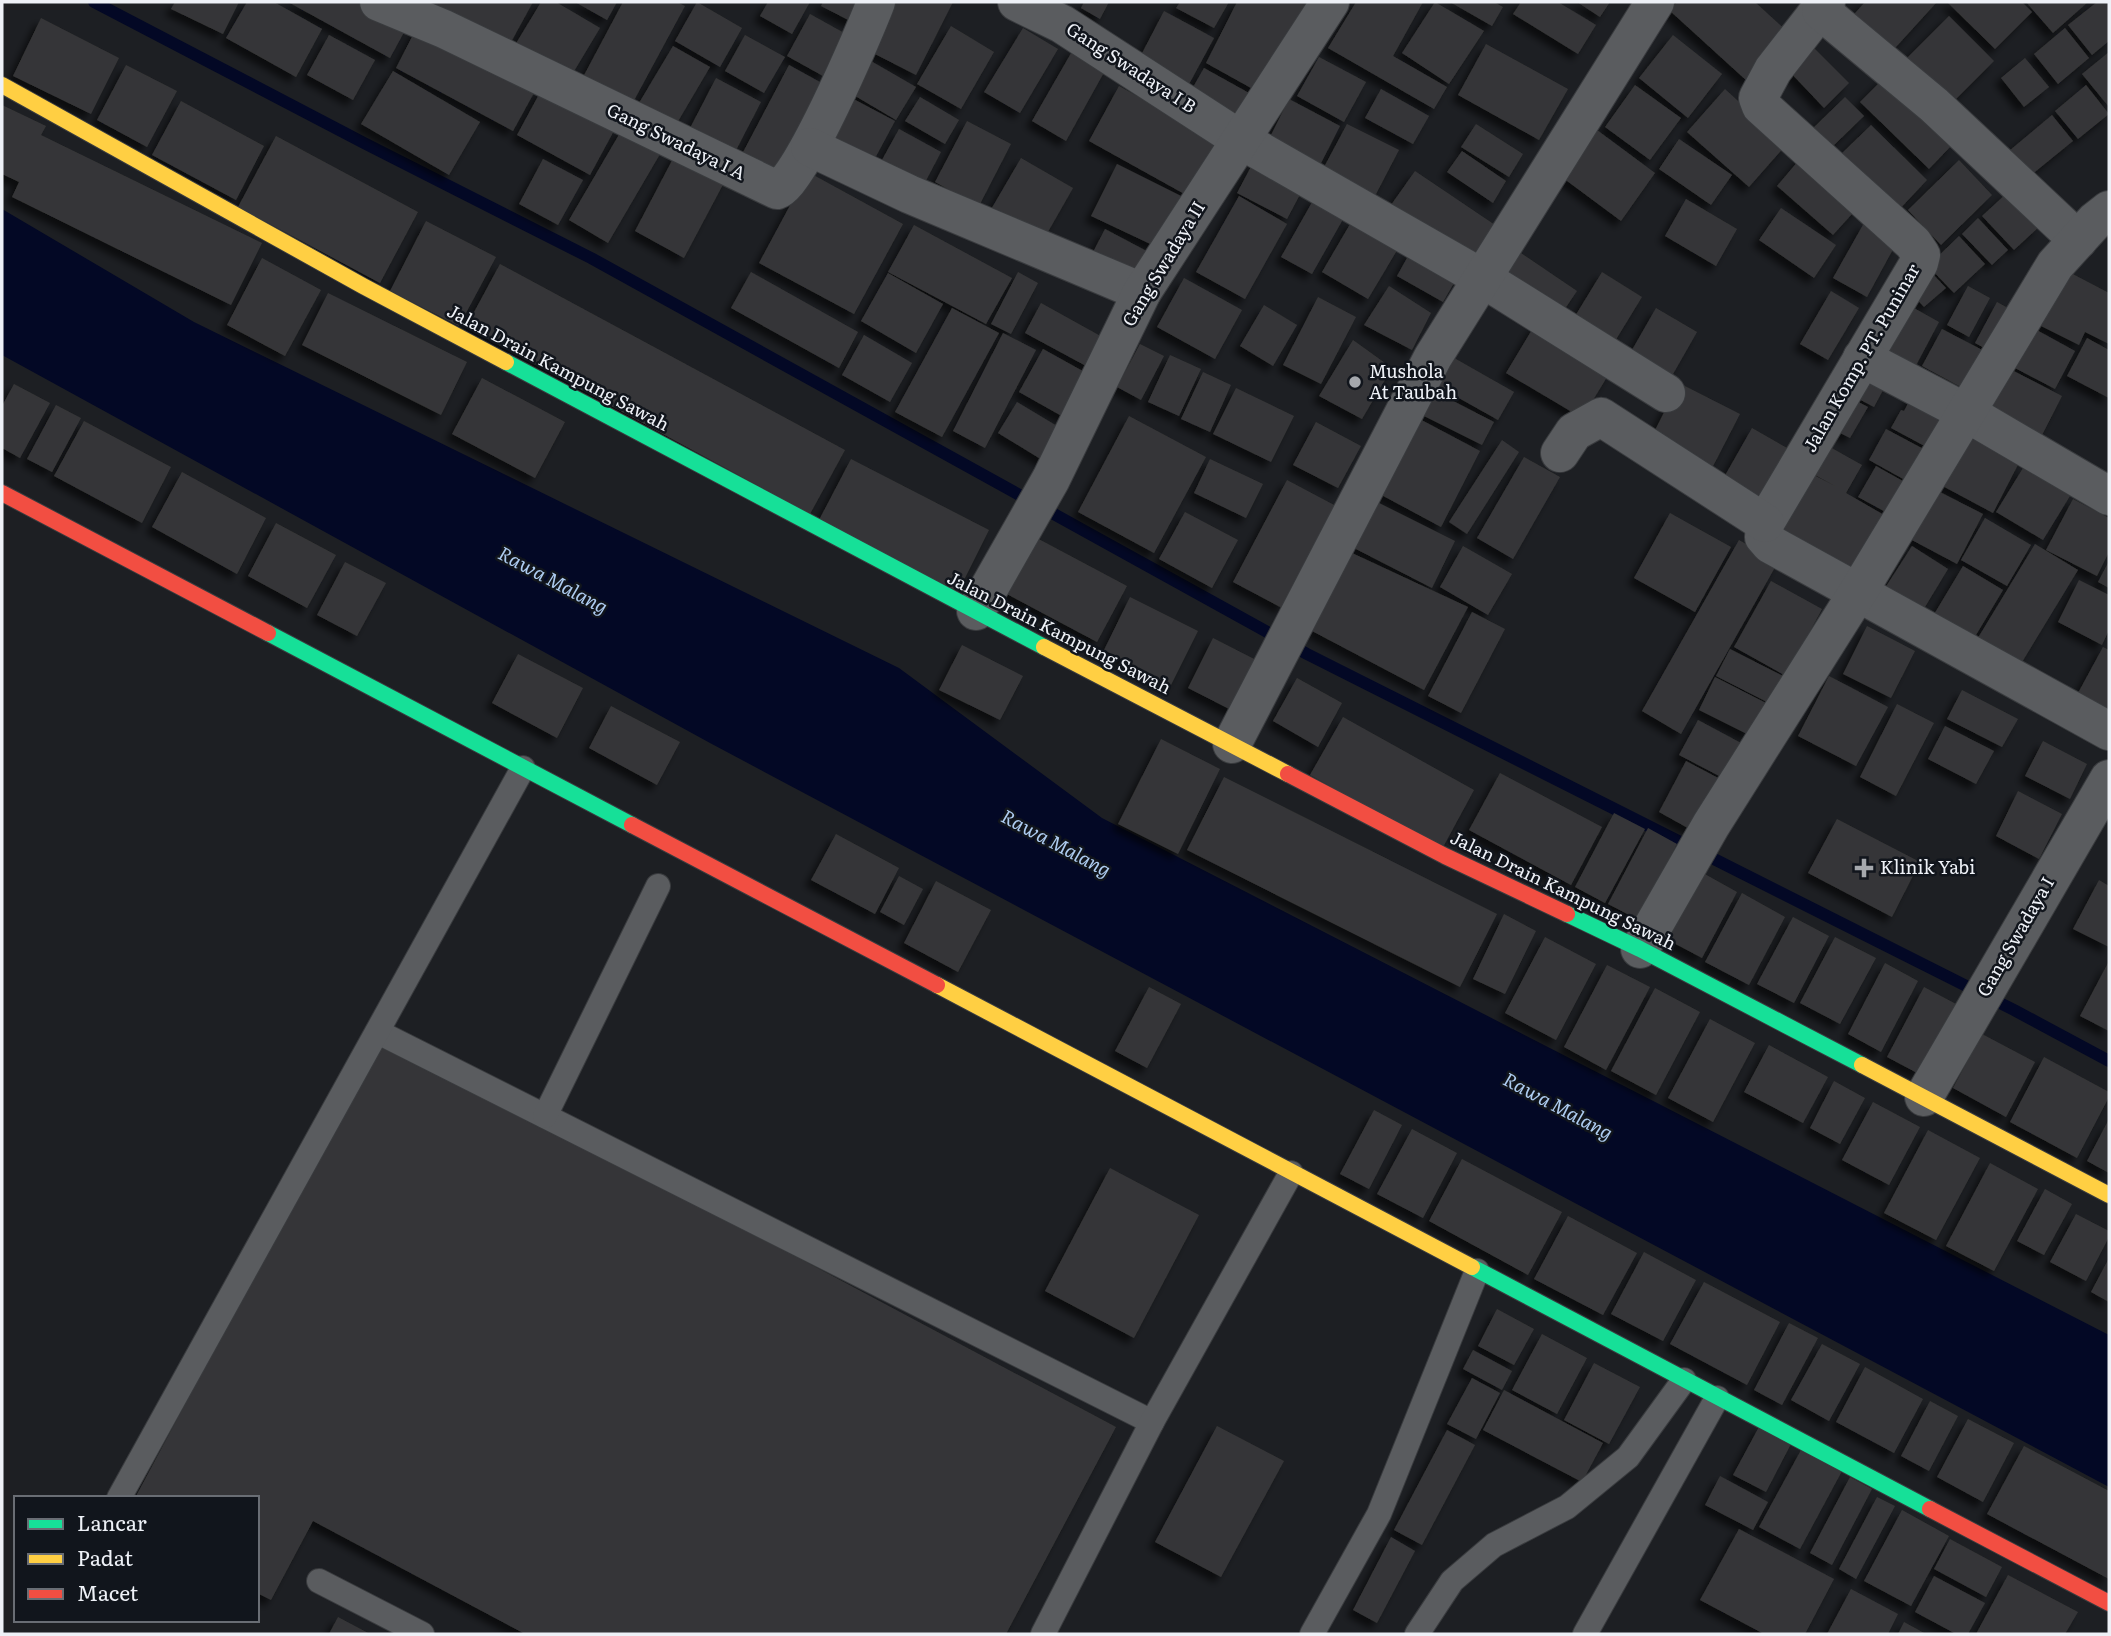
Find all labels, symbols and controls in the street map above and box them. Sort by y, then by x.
street label: Gang Swadaya I B [1062,15,1202,119]
street label: Gang Swadaya I A [603,95,751,186]
street label: Gang Swadaya II [1115,195,1211,331]
street label: Jalan Komp. PT. Puninar [1796,258,1926,456]
street label: Jalan Drain Kampung Sawah [443,296,675,437]
place label: Mushola At Taubah [1369,357,1457,405]
marker: Mushola At Taubah [1347,374,1363,390]
water label: Rawa Malang [494,538,613,620]
street label: Jalan Drain Kampung Sawah [943,563,1176,700]
water label: Rawa Malang [997,801,1116,883]
street label: Jalan Drain Kampung Sawah [1446,823,1681,956]
place label: Klinik Yabi [1880,853,1975,880]
marker: Klinik Yabi [1854,858,1874,878]
street label: Gang Swadaya I [1969,871,2060,1001]
water label: Rawa Malang [1499,1064,1618,1146]
legend [14,1496,259,1622]
text: Lancar [77,1506,147,1537]
text: Padat [77,1541,133,1572]
text: Macet [77,1576,139,1607]

